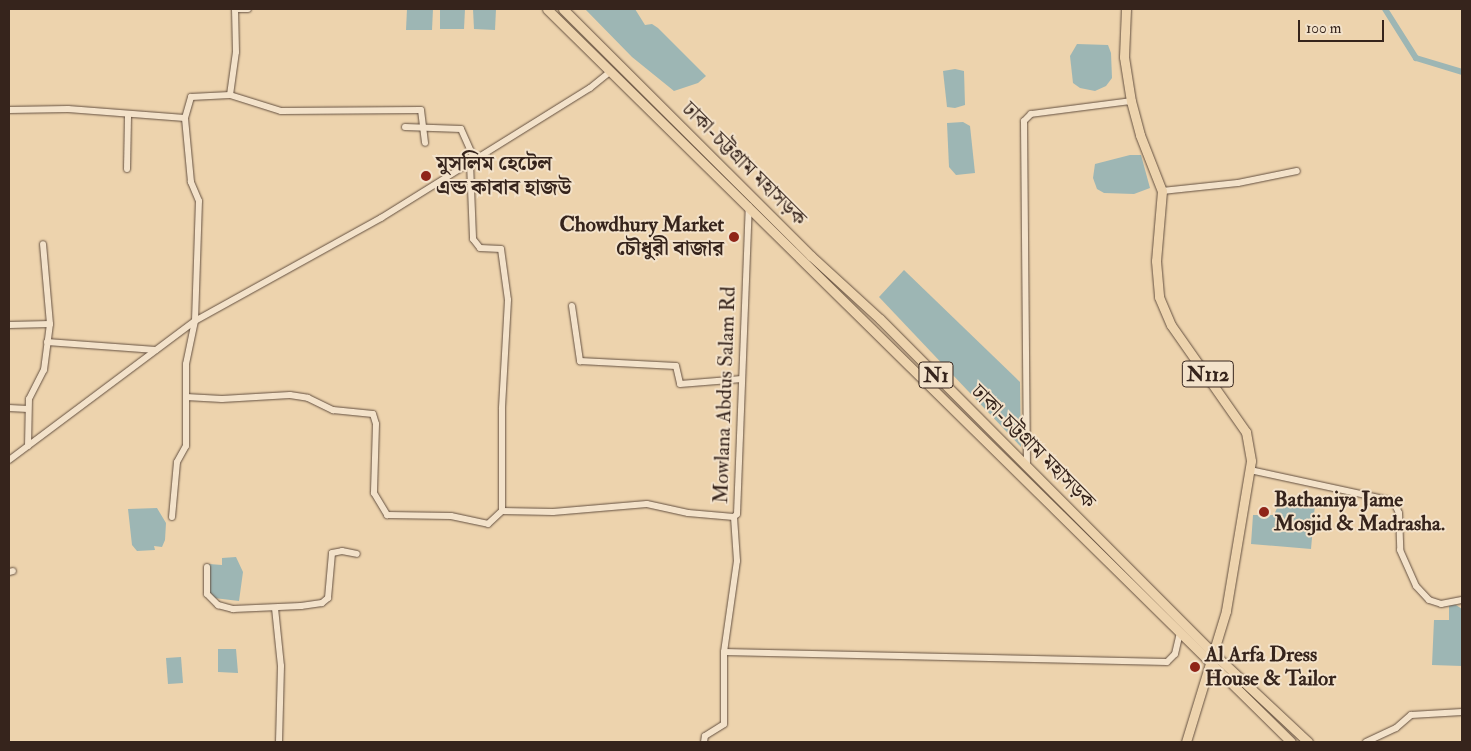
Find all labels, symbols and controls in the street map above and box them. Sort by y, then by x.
scale bar [1301,10,1387,42]
text: 100 m [1306,19,1341,38]
street label: ঢাকা-চট্টগ্রাম মহাসড়ক [677,97,811,231]
place label: মুসলিম হেটেল এন্ড কাবাব হাজউ [436,151,571,201]
marker: মুসলিম হেটেল এন্ড কাবাব হাজউ [420,170,432,182]
place label: Chowdhury Market চৌধুরী বাজার [559,212,724,262]
marker: Chowdhury Market চৌধুরী বাজার [728,231,740,243]
street label: Mowlana Abdus Salam Rd [709,286,741,504]
road number: N112 [1182,356,1234,392]
road number: N1 [917,358,955,392]
street label: ঢাকা-চট্টগ্রাম মহাসড়ক [966,380,1100,514]
place label: Bathaniya Jame Mosjid & Madrasha. [1274,487,1445,537]
marker: Bathaniya Jame Mosjid & Madrasha. [1258,506,1270,518]
place label: Al Arfa Dress House & Tailor [1205,642,1336,692]
marker: Al Arfa Dress House & Tailor [1189,661,1201,673]

